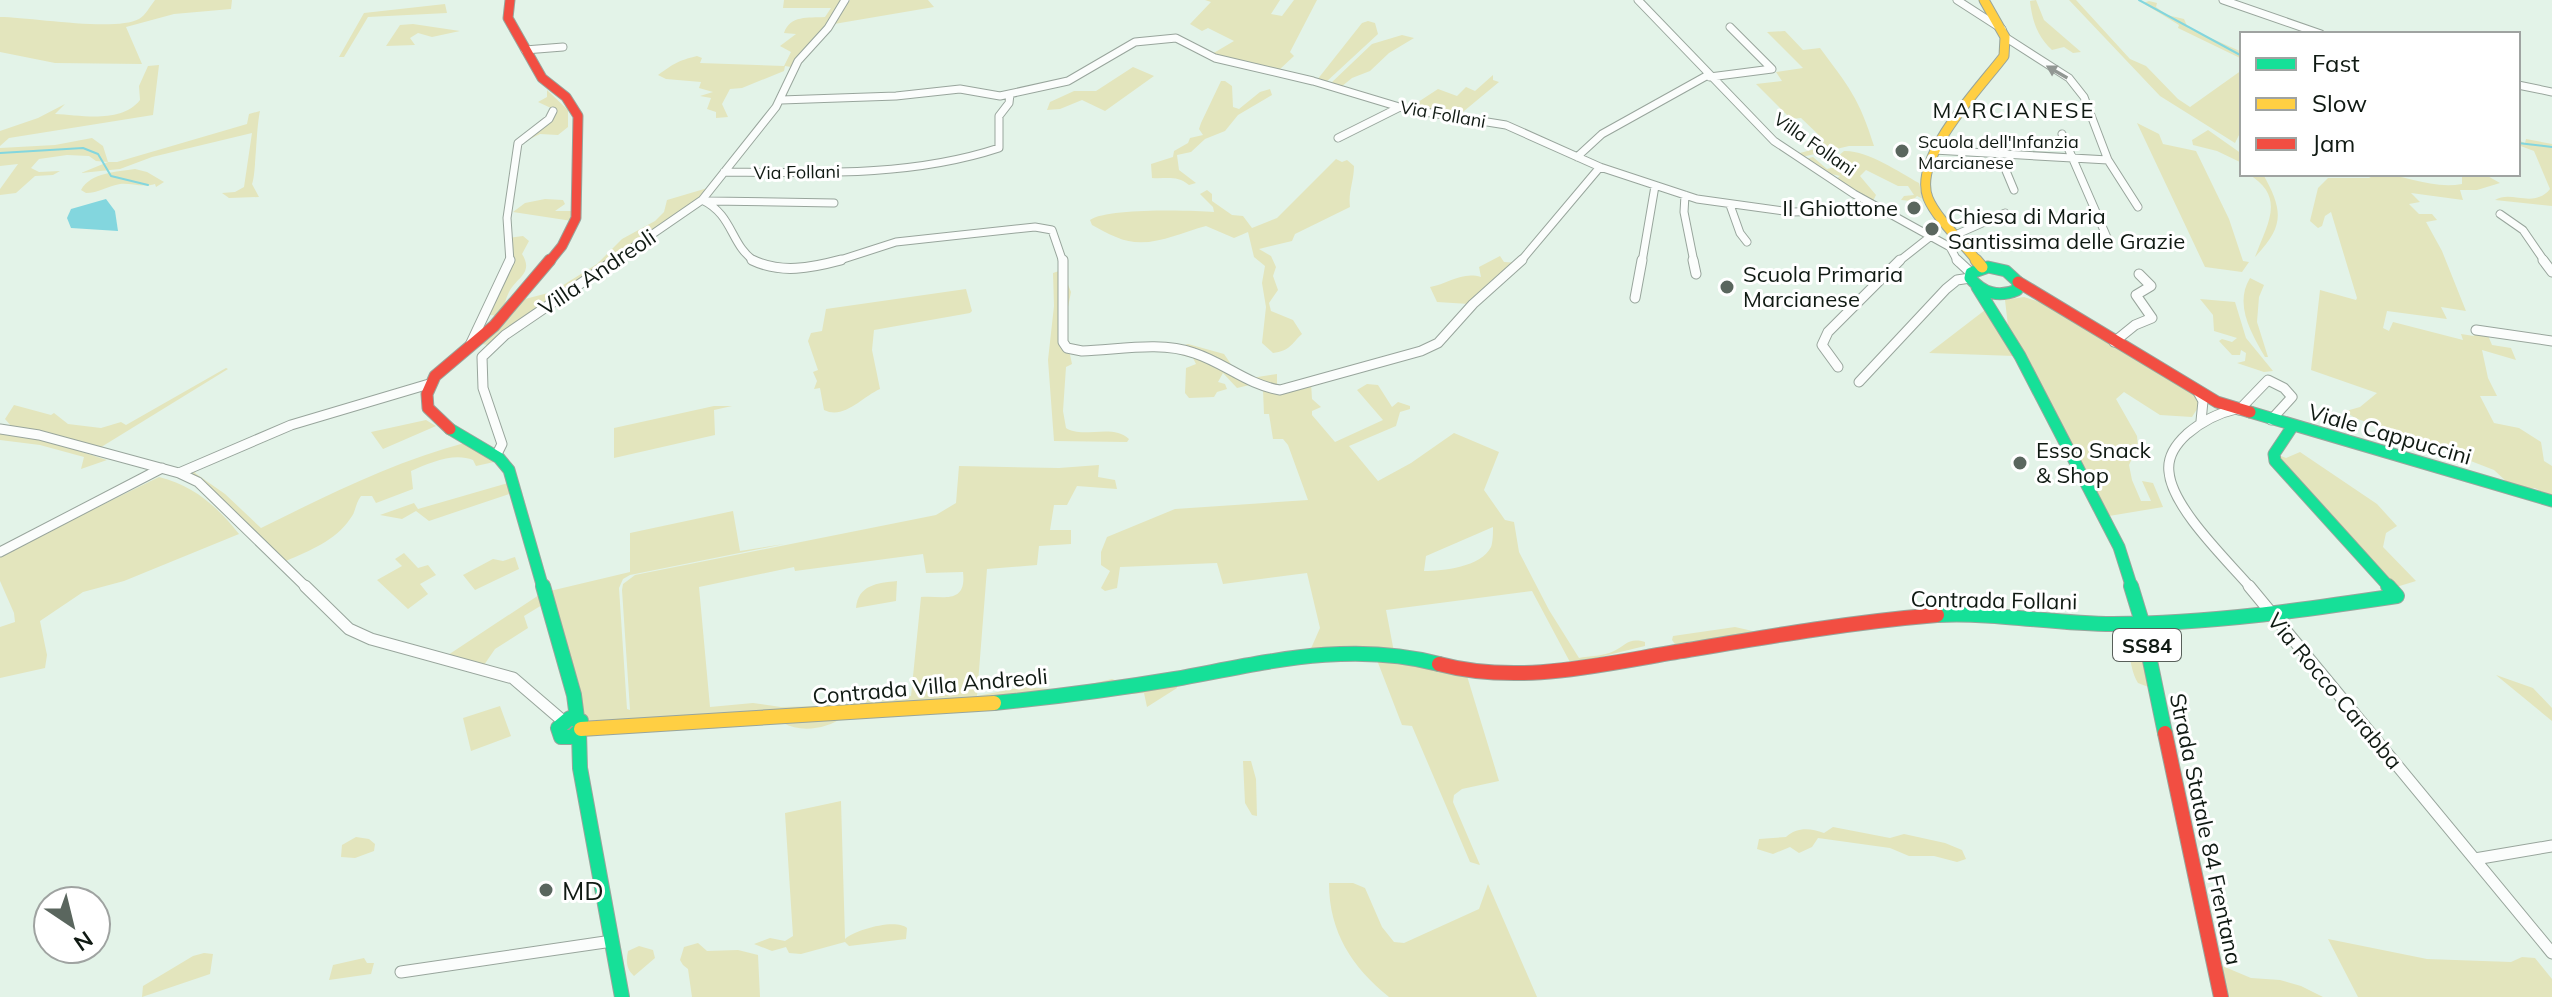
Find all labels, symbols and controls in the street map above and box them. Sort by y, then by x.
legend [2240,32,2520,176]
text: Fast [2312,48,2360,78]
one-way arrow [2046,65,2068,79]
text: Slow [2312,88,2367,118]
street label: Via Follani [1398,95,1488,133]
district label: MARCIANESE [1933,96,2095,124]
street label: Villa Follani [1769,107,1861,181]
text: Jam [2312,128,2355,158]
place label: Scuola dell'Infanzia Marcianese [1918,130,2079,174]
marker: Scuola dell'Infanzia Marcianese [1893,142,1911,160]
street label: Via Follani [754,160,840,184]
place label: Il Ghiottone [1782,194,1898,222]
marker: Il Ghiottone [1905,199,1923,217]
place label: Chiesa di Maria Santissima delle Grazie [1948,202,2185,255]
marker: Chiesa di Maria Santissima delle Grazie [1923,220,1941,238]
street label: Villa Andreoli [533,223,661,321]
place label: Scuola Primaria Marcianese [1743,260,1903,313]
marker: Scuola Primaria Marcianese [1718,278,1736,296]
street label: Viale Cappuccini [2305,397,2475,471]
place label: Esso Snack & Shop [2036,436,2152,489]
marker: Esso Snack & Shop [2011,454,2029,472]
street label: Contrada Follani [1910,585,2078,615]
street label: Via Rocco Carabba [2262,607,2408,775]
road number: SS84 [2113,629,2181,661]
street label: Contrada Villa Andreoli [811,662,1049,710]
street label: Strada Statale 84 Frentana [2164,691,2248,967]
place label: MD [562,874,604,907]
marker: MD [537,881,555,899]
north arrow [32,885,112,965]
text: N [69,925,98,958]

